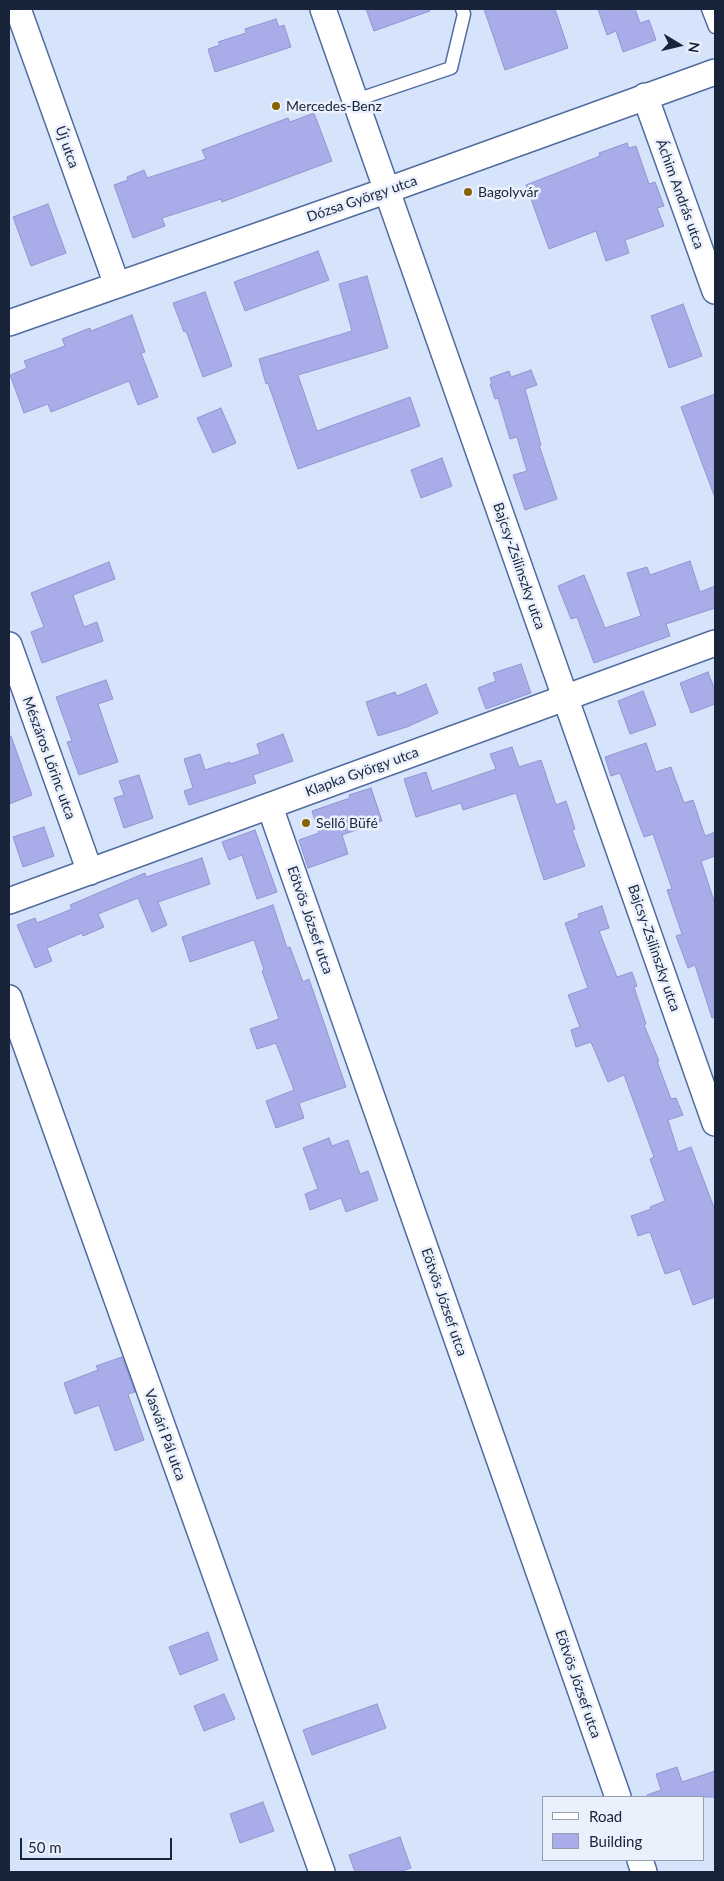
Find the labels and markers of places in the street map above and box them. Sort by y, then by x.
place label: Mercedes-Benz [286,98,382,114]
marker: Mercedes-Benz [270,100,282,112]
place label: Bagolyvár [478,184,539,200]
marker: Bagolyvár [462,186,474,198]
place label: Sellő Büfé [316,815,378,831]
marker: Sellő Büfé [300,817,312,829]

